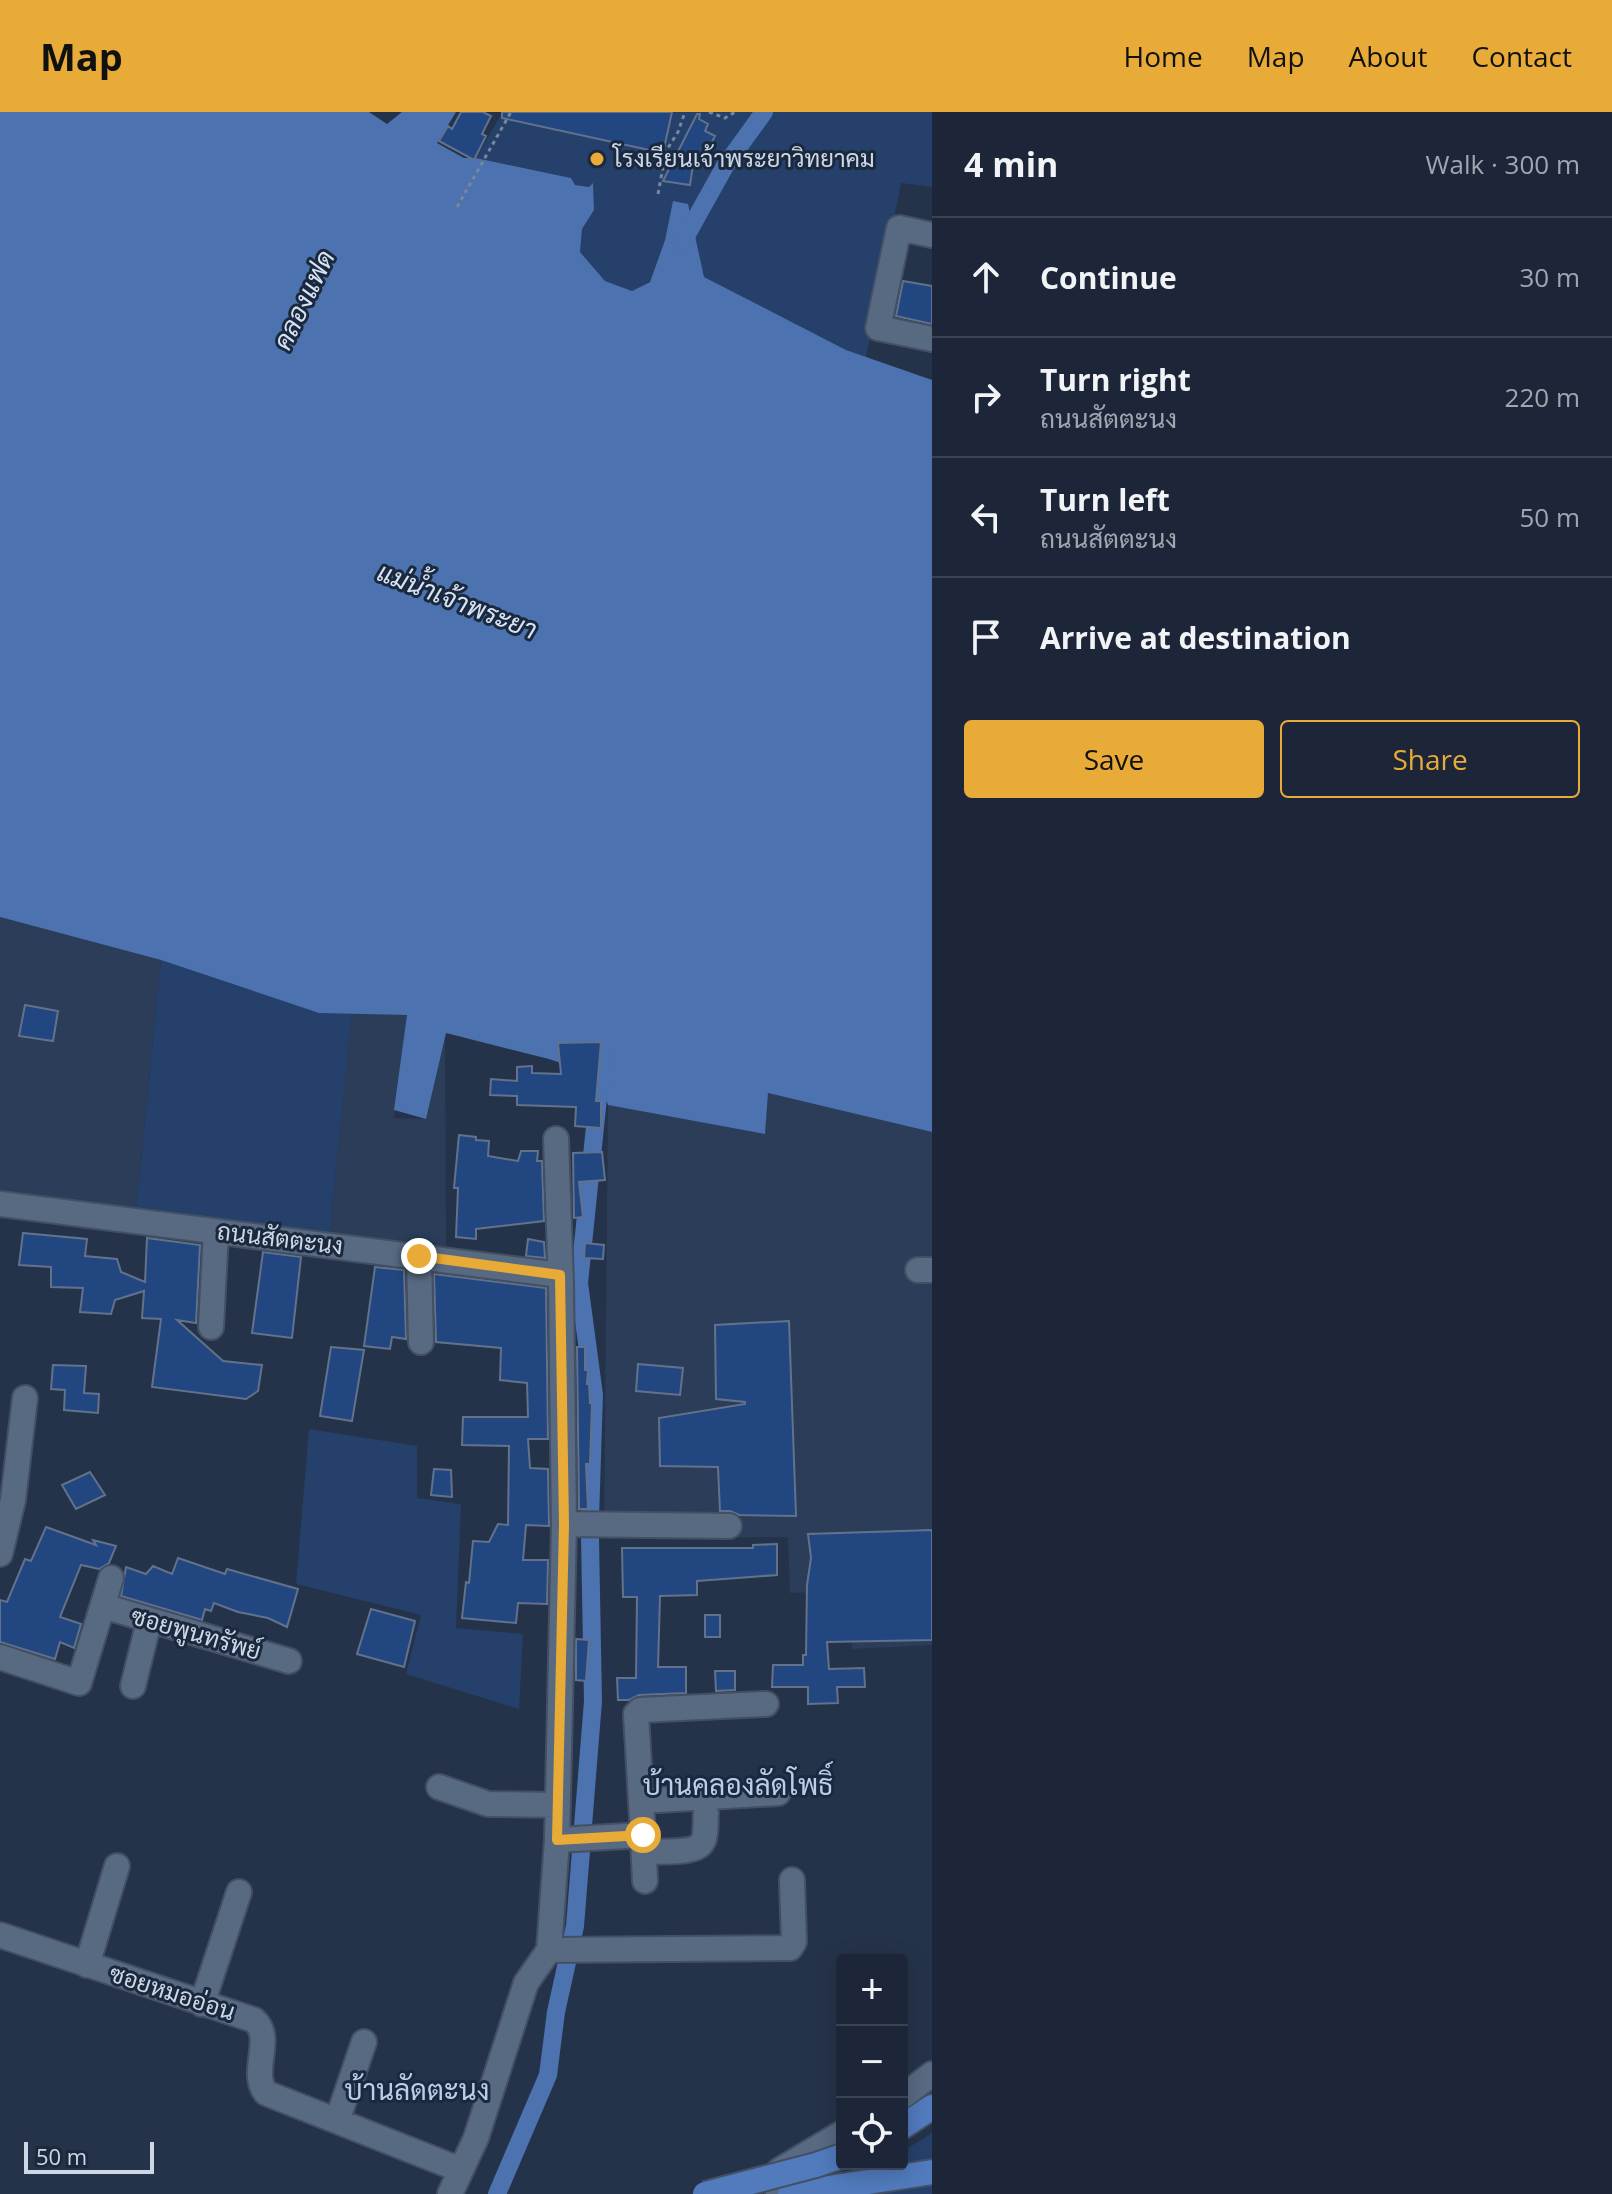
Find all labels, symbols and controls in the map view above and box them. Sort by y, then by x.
text: Map [40,30,123,82]
text: Home [1124,37,1203,75]
text: Map [1247,37,1305,75]
text: About [1349,37,1427,75]
text: Contact [1471,37,1572,75]
place label: โรงเรียนเจ้าพระยาวิทยาคม [611,141,875,174]
text: 4 min [964,141,1058,187]
text: Walk · 300 m [1426,146,1580,182]
marker: โรงเรียนเจ้าพระยาวิทยาคม [588,150,606,168]
water label: คลองแฟด [263,244,343,356]
icon: ahead [964,255,1008,299]
text: Continue [1040,257,1177,298]
text: 30 m [1519,259,1580,295]
text: Turn right [1040,359,1191,400]
icon: right [964,375,1008,419]
text: 220 m [1505,379,1580,415]
text: ถนนสัตตะนง [1040,400,1177,436]
text: Turn left [1040,479,1170,520]
icon: left [964,495,1008,539]
text: 50 m [1519,499,1580,535]
text: ถนนสัตตะนง [1040,520,1177,556]
water label: แม่น้ำเจ้าพระยา [372,551,543,647]
icon: arrive [964,615,1008,659]
text: Arrive at destination [1040,617,1351,658]
button: Save [964,720,1264,798]
button: Share [1280,720,1580,798]
street label: ถนนสัตตะนง [215,1213,345,1262]
route end [401,1238,437,1274]
street label: ซอยพูนทรัพย์ [127,1598,265,1669]
district label: บ้านคลองลัดโพธิ์ [643,1761,833,1803]
route start [625,1817,661,1853]
map controls [836,1954,908,2170]
button: + [836,1954,908,2026]
street label: ซอยหมออ่อน [105,1956,239,2027]
button: − [836,2026,908,2098]
district label: บ้านลัดตะนง [345,2070,489,2108]
button: locate [836,2098,908,2170]
scale bar [24,2138,154,2174]
text: 50 m [36,2141,87,2171]

